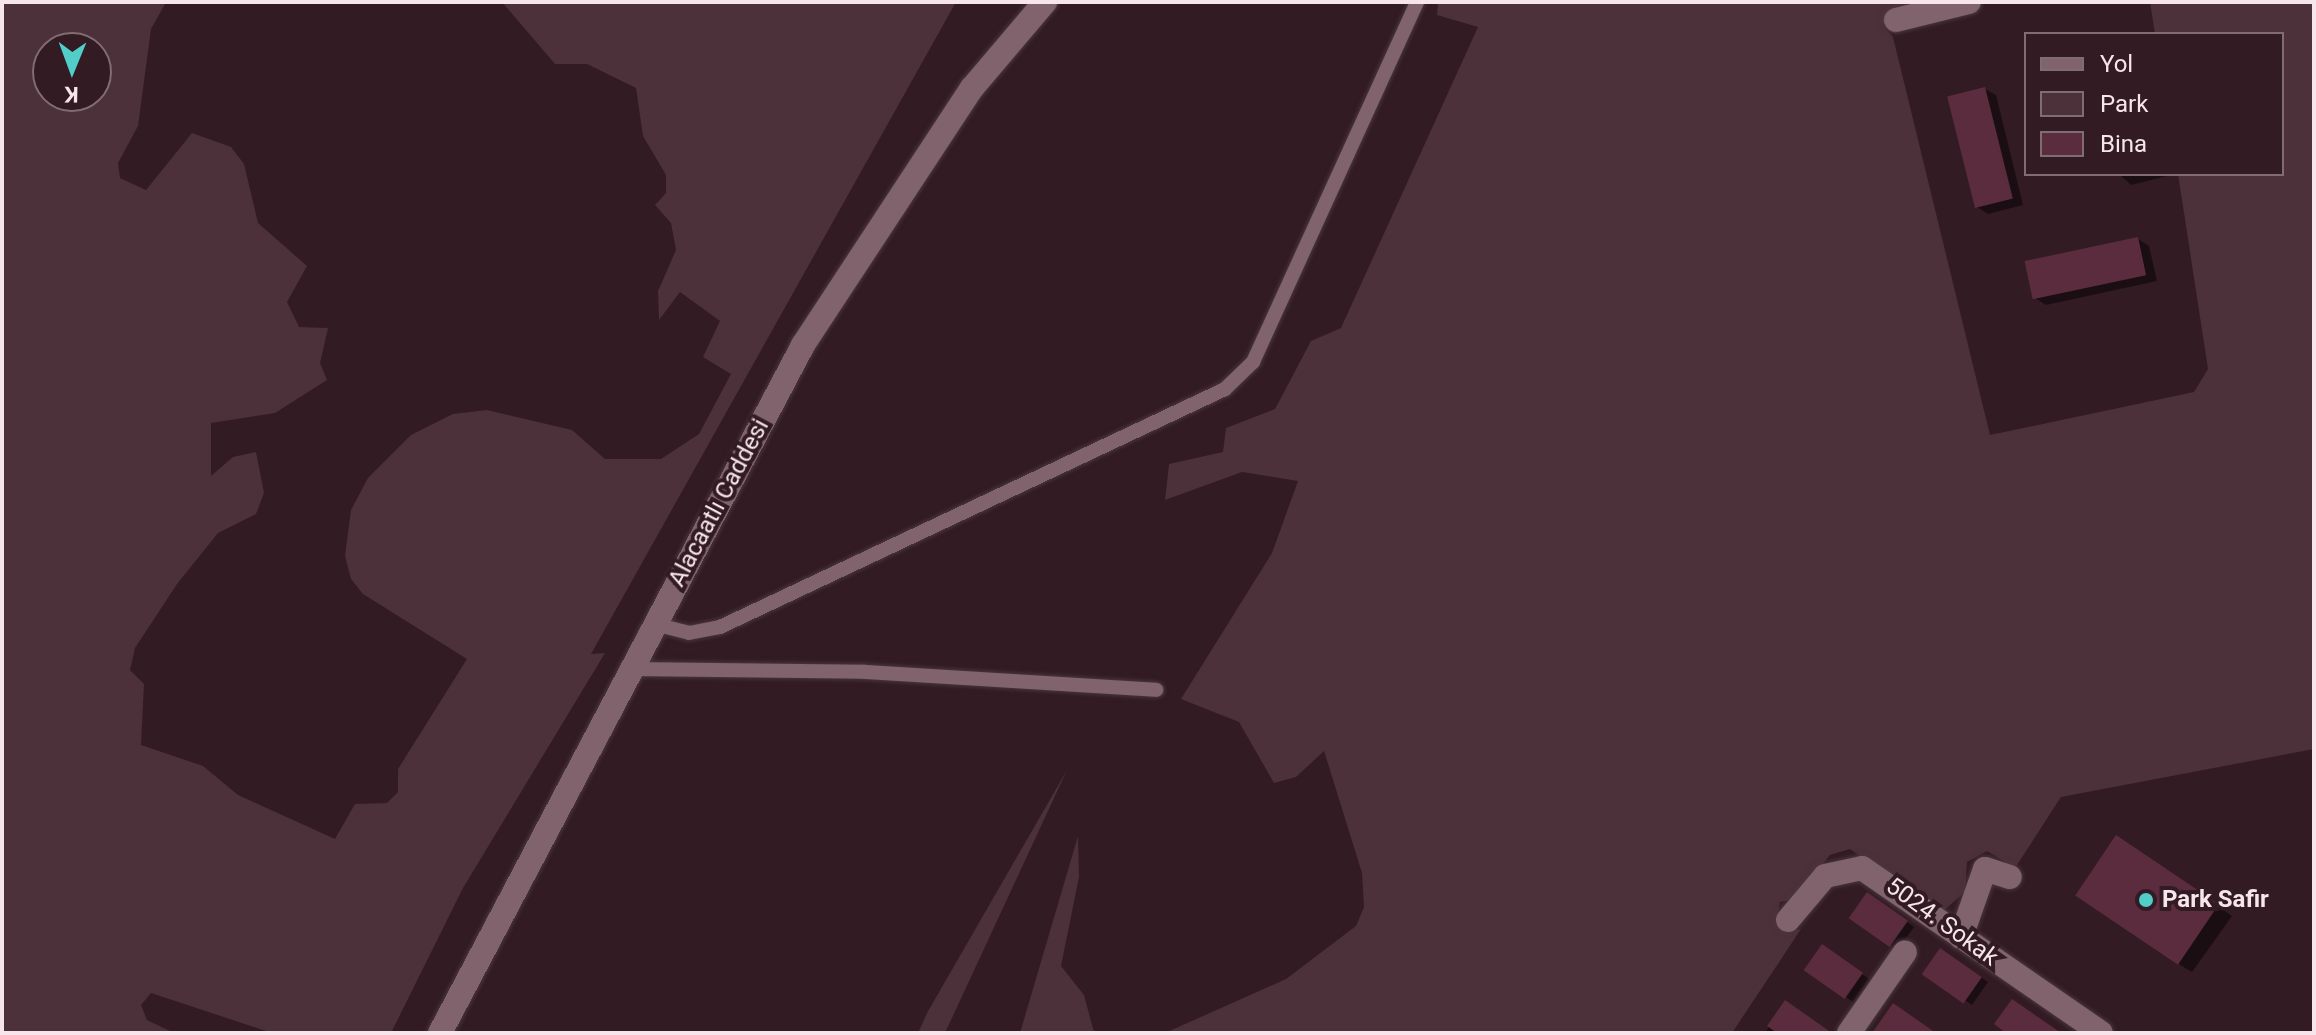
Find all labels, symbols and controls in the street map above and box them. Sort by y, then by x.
north arrow [32,32,112,112]
legend [2024,32,2284,176]
text: Yol [2100,50,2133,78]
text: K [64,82,79,107]
text: Park [2100,90,2148,118]
text: Bina [2100,130,2147,158]
street label: Alacaatlı Caddesi [663,414,775,592]
street label: 5024. Sokak [1880,872,2004,972]
place label: Park Safir [2162,886,2269,914]
marker: Park Safir [2137,891,2155,909]

